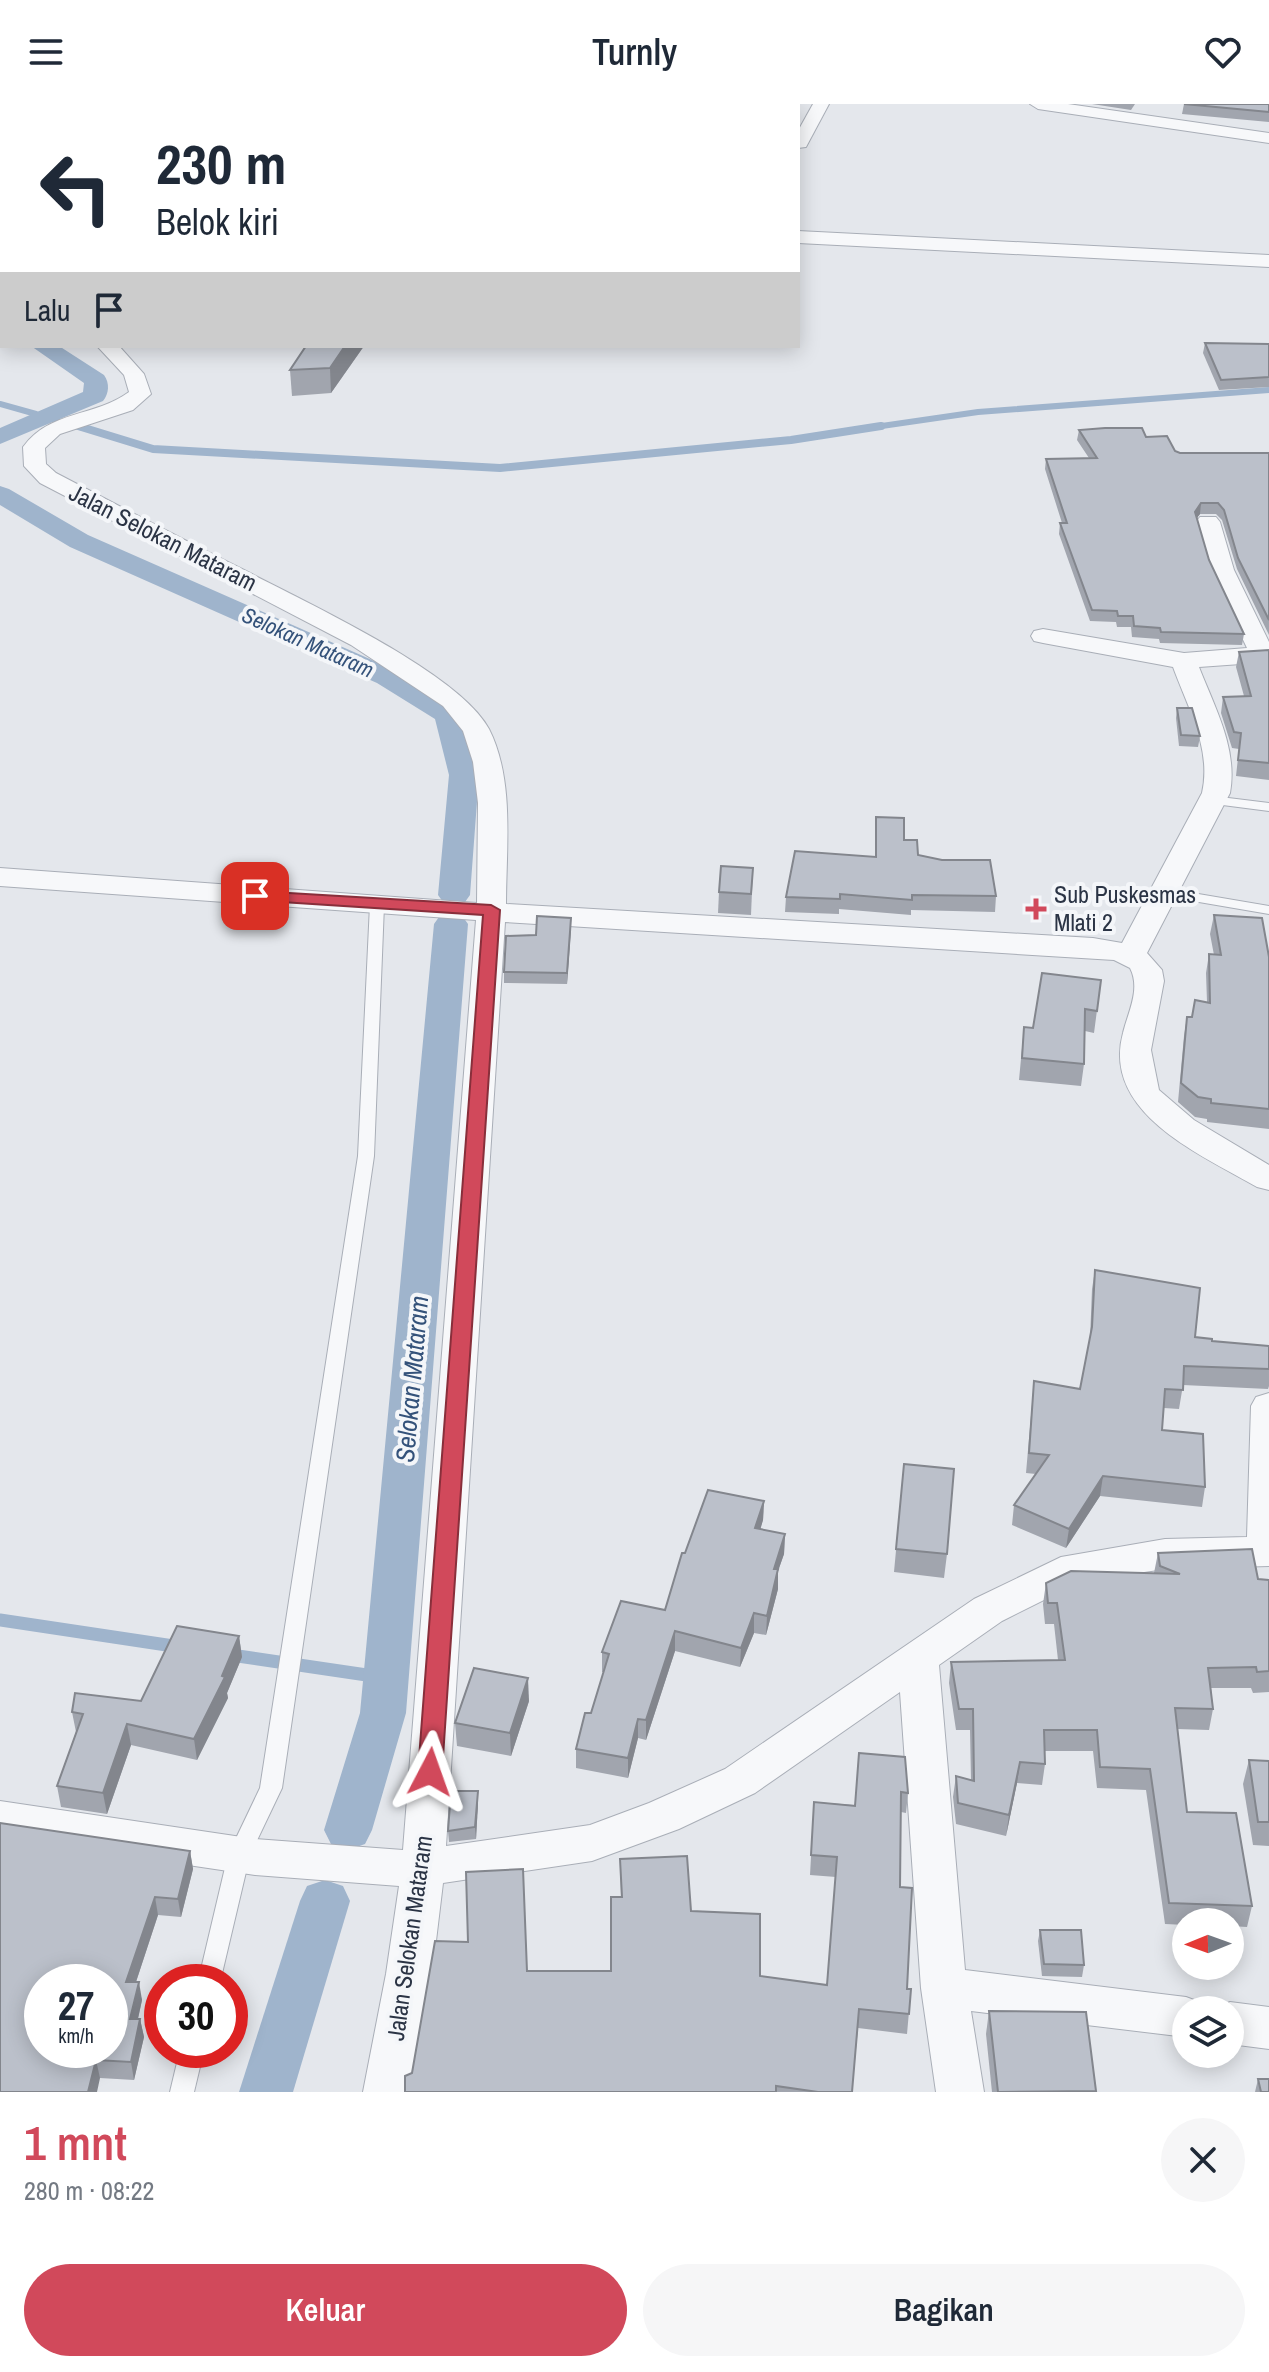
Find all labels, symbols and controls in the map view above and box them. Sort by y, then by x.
text: Turnly [592,28,677,76]
icon: menu [24,30,68,74]
icon: heart [1201,30,1245,74]
text: 230 m [156,126,286,201]
icon: left [24,136,128,240]
text: Belok kiri [156,198,279,246]
icon: arrive [87,288,131,332]
text: Lalu [24,290,71,330]
street label: Jalan Selokan Mataram [64,476,263,598]
water label: Selokan Mataram [237,600,379,684]
pin [221,862,289,930]
icon: arrive [233,874,277,918]
place label: Sub Puskesmas Mlati 2 [1054,878,1196,938]
marker: Sub Puskesmas Mlati 2 [1025,898,1047,920]
water label: Selokan Mataram [387,1294,436,1464]
position arrow [388,1730,472,1814]
street label: Jalan Selokan Mataram [379,1833,439,2042]
north arrow [1172,1908,1244,1980]
map controls [1172,1908,1244,2068]
speed limit sign: 30 [144,1964,248,2068]
text: 27 [58,1979,94,2032]
button: layers [1172,1996,1244,2068]
text: km/h [58,2022,94,2049]
text: 1 mnt [24,2110,127,2175]
button: close [1161,2118,1245,2202]
text: 280 m · 08:22 [24,2173,154,2208]
button: Keluar [24,2264,627,2356]
button: Bagikan [643,2264,1245,2356]

